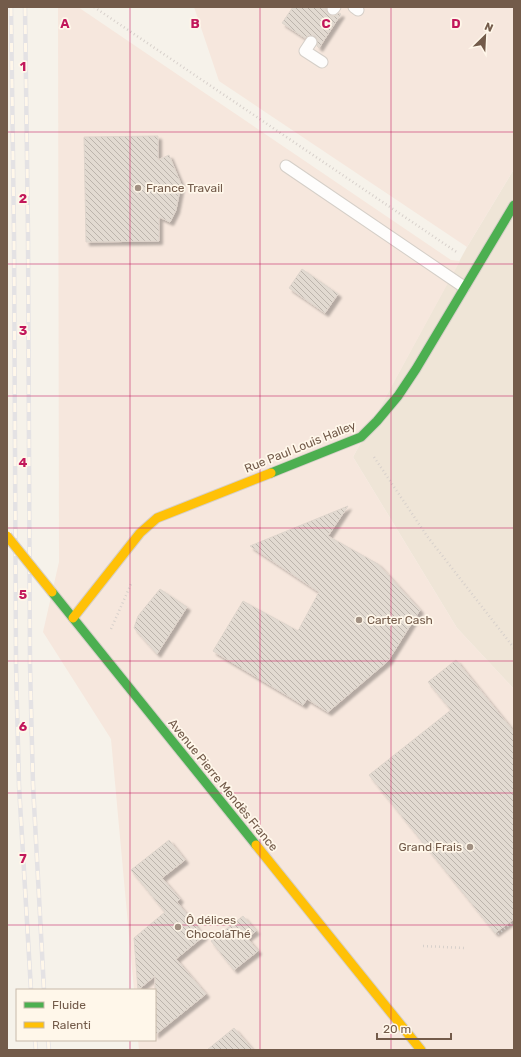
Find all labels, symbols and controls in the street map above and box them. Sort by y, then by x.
text: A [60,16,70,31]
text: B [190,16,200,31]
text: C [321,16,331,31]
text: D [451,16,461,31]
north arrow [465,16,505,56]
text: N [483,20,495,35]
text: 1 [20,59,26,74]
place label: France Travail [146,181,223,195]
marker: France Travail [133,183,143,193]
text: 2 [19,191,27,206]
text: 3 [19,323,28,338]
street label: Rue Paul Louis Halley [242,418,358,476]
text: 4 [19,455,28,470]
text: 5 [19,587,27,602]
place label: Carter Cash [367,613,433,627]
marker: Carter Cash [354,615,364,625]
street label: Avenue Pierre Mendès France [165,716,281,854]
text: 6 [19,719,28,734]
place label: Grand Frais [398,840,462,854]
marker: Grand Frais [465,842,475,852]
text: 7 [19,851,27,866]
place label: Ô délices ChocolaThé [186,913,251,941]
marker: Ô délices ChocolaThé [173,922,183,932]
legend [16,989,156,1041]
text: Fluide [52,998,86,1012]
scale bar [377,1015,451,1041]
text: Ralenti [52,1018,91,1032]
text: 20 m [383,1022,411,1036]

